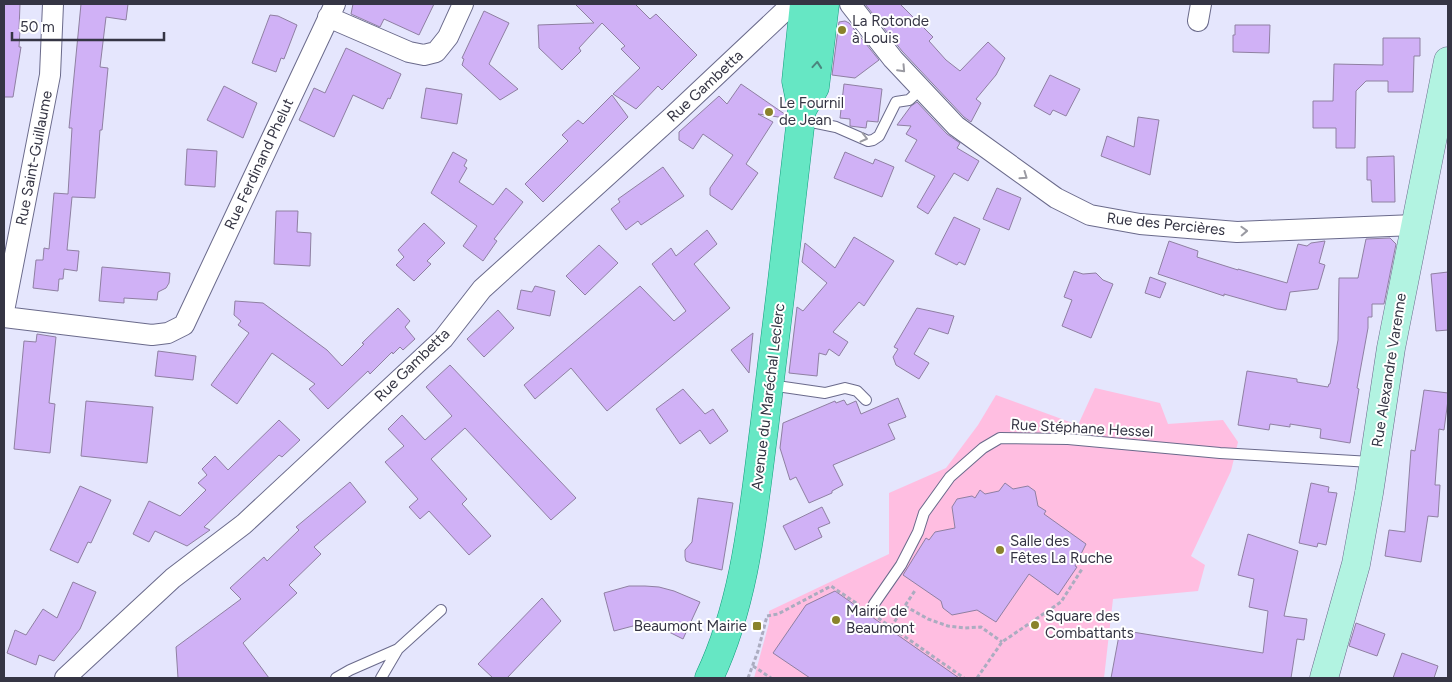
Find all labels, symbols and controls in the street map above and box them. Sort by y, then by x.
scale bar [12,10,165,42]
place label: La Rotonde à Louis [852,12,929,47]
text: 50 m [20,18,55,36]
marker: La Rotonde à Louis [836,24,848,36]
street label: Rue Gambetta [663,46,747,126]
one-way arrow [811,61,822,69]
one-way arrow [896,63,905,72]
street label: Rue Saint-Guillaume [12,89,56,227]
place label: Le Fournil de Jean [779,94,844,129]
street label: Rue Ferdinand Phelut [221,95,297,232]
marker: Le Fournil de Jean [763,106,775,118]
one-way arrow [860,132,869,143]
one-way arrow [1018,170,1028,179]
street label: Rue des Percières [1106,209,1226,239]
one-way arrow [1240,226,1248,237]
street label: Rue Alexandre Varenne [1368,292,1410,448]
street label: Avenue du Maréchal Leclerc [748,302,788,492]
street label: Rue Gambetta [371,325,453,405]
street label: Rue Stéphane Hessel [1010,415,1154,441]
place label: Salle des Fêtes La Ruche [1010,532,1112,567]
marker: Salle des Fêtes La Ruche [994,544,1006,556]
place label: Mairie de Beaumont [846,602,915,637]
place label: Square des Combattants [1045,607,1134,642]
marker: Mairie de Beaumont [830,614,842,626]
place label: Beaumont Mairie [634,617,747,635]
marker: Square des Combattants [1029,619,1041,631]
marker: Beaumont Mairie [751,620,763,632]

